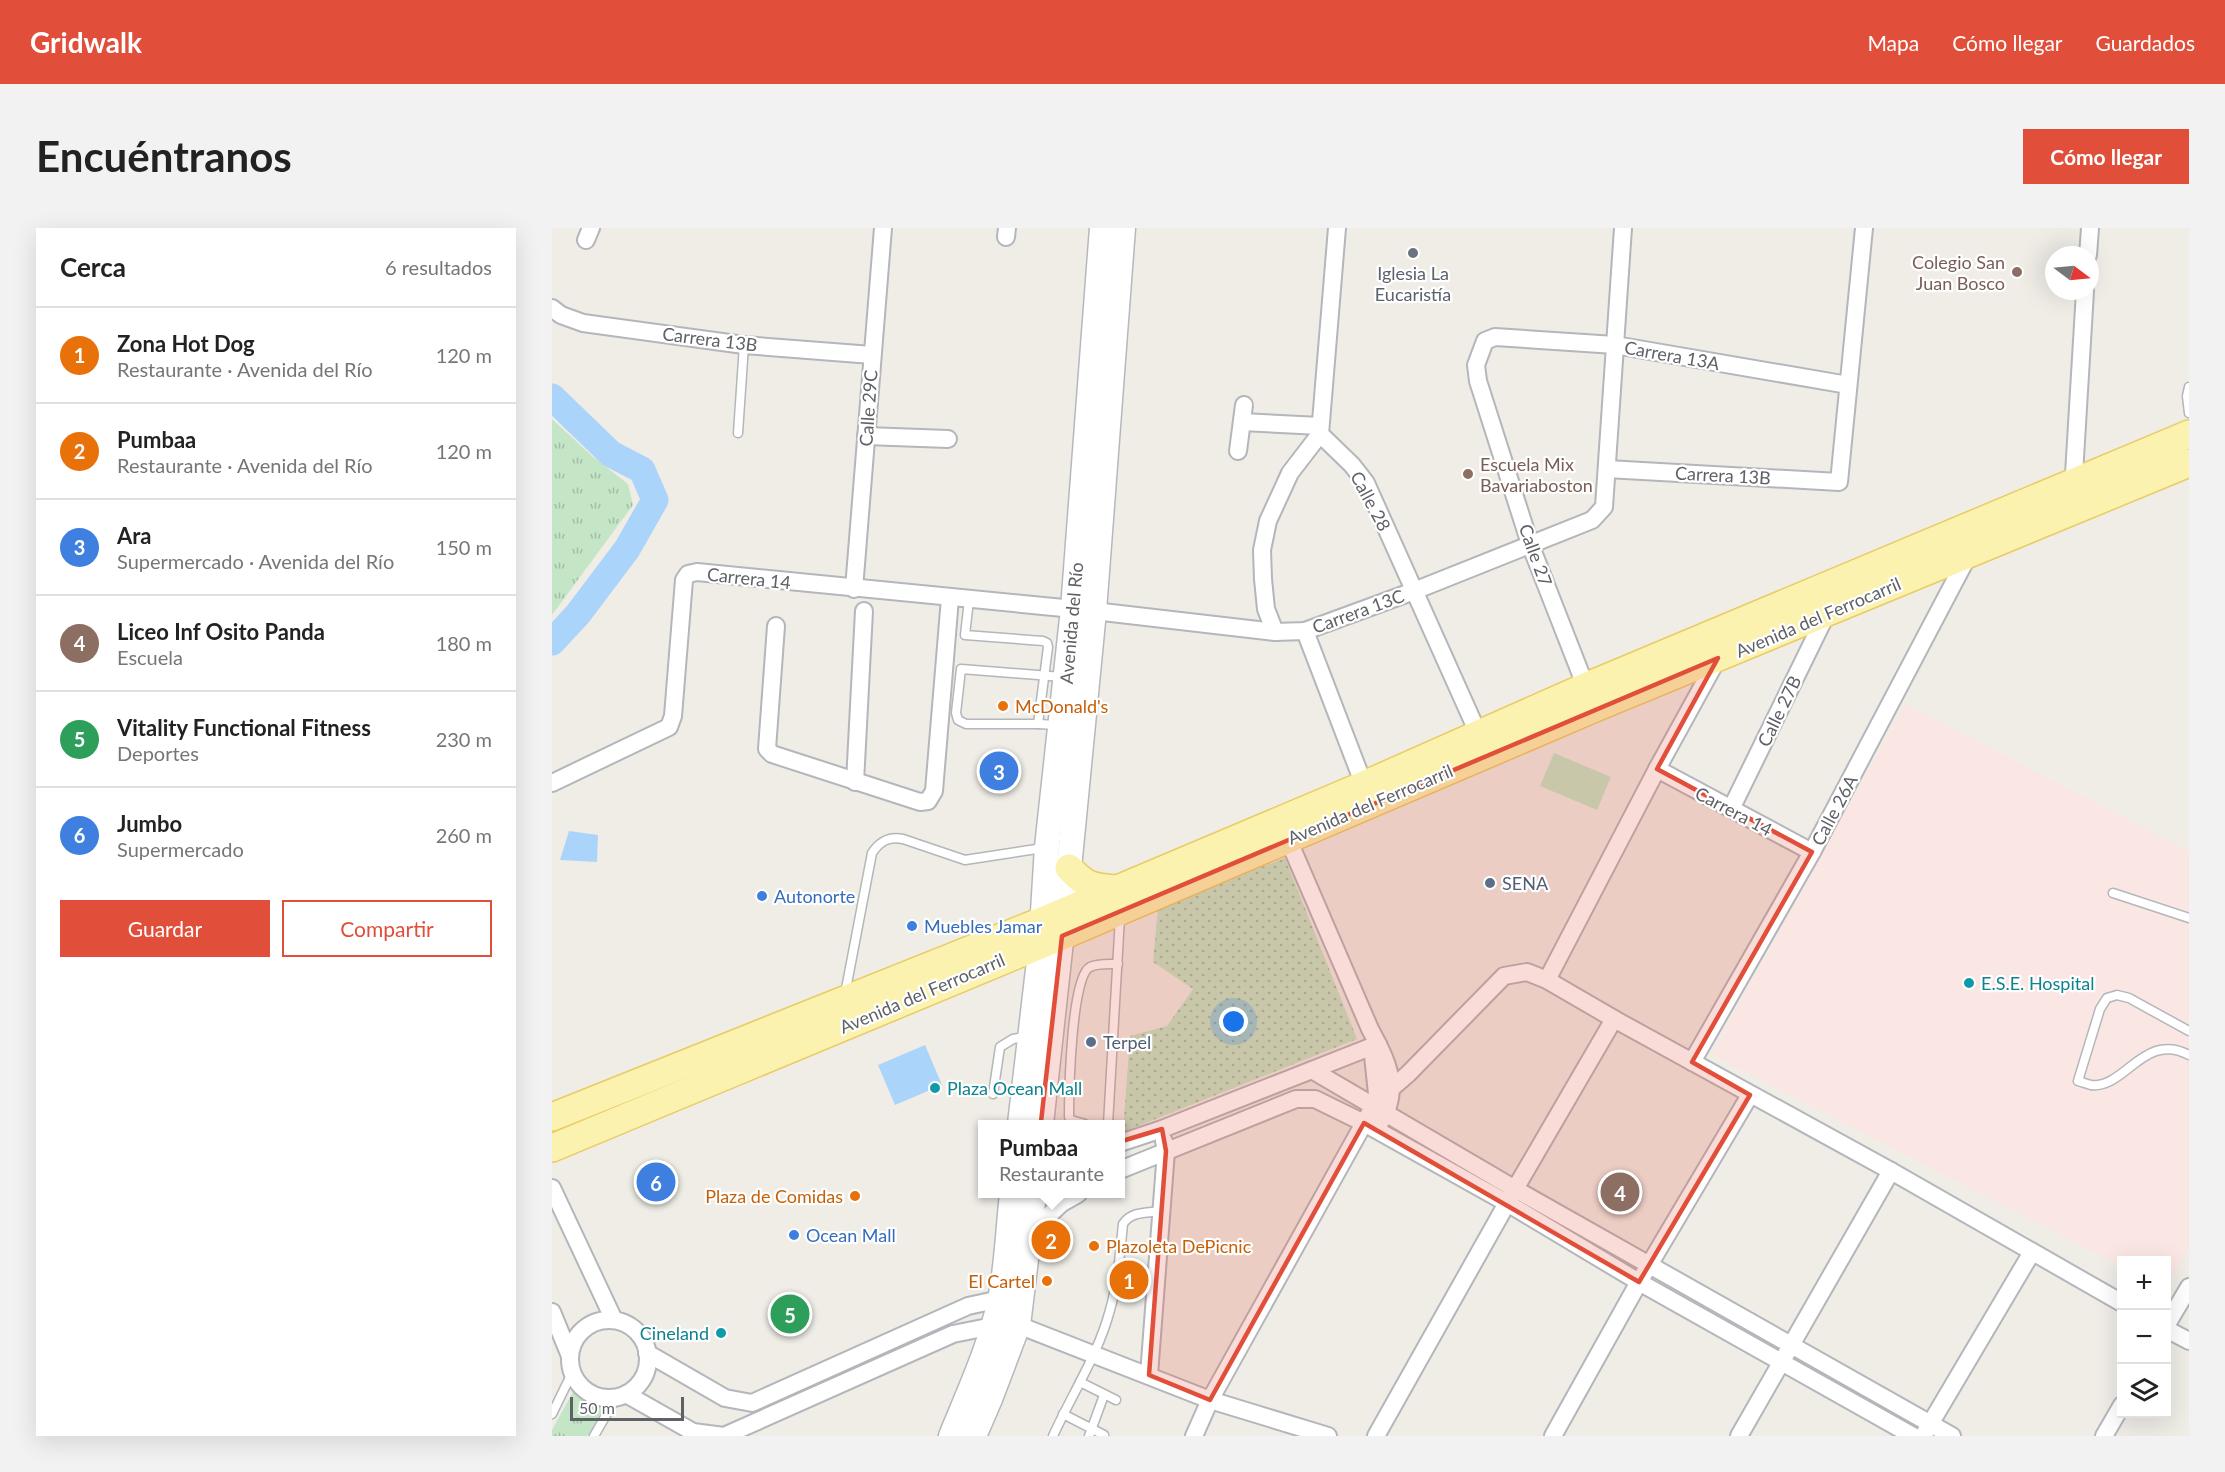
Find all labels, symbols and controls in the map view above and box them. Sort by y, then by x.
text: Gridwalk [30,25,142,59]
text: Mapa [1867,30,1919,55]
text: Cómo llegar [1952,30,2063,55]
text: Guardados [2096,30,2195,55]
button: Cómo llegar [2023,129,2189,184]
text: Encuéntranos [36,131,292,181]
marker: Iglesia La Eucaristía [1406,246,1420,260]
north arrow [2045,246,2099,300]
text: Cerca [60,251,126,283]
place label: Colegio San Juan Bosco [1912,251,2005,294]
text: 6 resultados [385,255,492,279]
place label: Iglesia La Eucaristía [1375,262,1451,305]
marker: Colegio San Juan Bosco [2010,265,2024,279]
street label: Carrera 13B [661,322,759,356]
text: Zona Hot Dog [117,330,255,357]
street label: Carrera 13A [1623,336,1722,374]
text: 1 [74,343,85,367]
text: 120 m [436,343,492,367]
text: Restaurante · Avenida del Río [117,357,373,381]
street label: Calle 29C [854,369,882,447]
text: Pumbaa [117,426,196,453]
text: 2 [74,439,85,463]
text: 120 m [436,439,492,463]
text: Restaurante · Avenida del Río [117,453,373,477]
place label: Escuela Mix Bavariaboston [1480,453,1593,496]
street label: Carrera 13B [1675,462,1771,488]
street label: Calle 28 [1346,467,1396,535]
marker: Escuela Mix Bavariaboston [1461,467,1475,481]
street label: Calle 27 [1515,521,1557,589]
text: Ara [117,522,152,549]
text: 3 [74,535,85,559]
text: 150 m [436,535,492,559]
text: Supermercado · Avenida del Río [117,549,394,573]
street label: Avenida del Río [1055,561,1087,685]
street label: Carrera 14 [706,563,792,593]
street label: Avenida del Ferrocarril [1732,572,1904,662]
street label: Carrera 13C [1309,584,1407,638]
text: Liceo Inf Osito Panda [117,618,325,645]
text: 4 [74,631,85,655]
text: 180 m [436,631,492,655]
text: Escuela [117,645,183,669]
street label: Calle 27B [1752,672,1806,750]
place label: McDonald's [1015,695,1109,717]
marker: McDonald's [996,699,1010,713]
text: Vitality Functional Fitness [117,714,371,741]
text: 5 [74,727,85,751]
text: 230 m [436,727,492,751]
text: Deportes [117,741,199,765]
pin: 3 [980,748,1018,794]
street label: Avenida del Ferrocarril [1284,759,1456,849]
street label: Calle 26A [1806,770,1862,849]
street label: Carrera 14 [1692,782,1776,840]
text: Jumbo [117,810,182,837]
text: 6 [74,823,85,847]
text: 260 m [436,823,492,847]
text: Supermercado [117,837,244,861]
place label: SENA [1502,872,1549,894]
marker: SENA [1483,876,1497,890]
place label: Autonorte [774,885,855,907]
marker: Autonorte [755,889,769,903]
button: Guardar [60,900,270,957]
button: Compartir [282,900,492,957]
place label: Muebles Jamar [924,915,1043,937]
marker: Muebles Jamar [905,919,919,933]
street label: Avenida del Ferrocarril [836,948,1008,1038]
place label: E.S.E. Hospital [1981,972,2094,994]
marker: E.S.E. Hospital [1962,976,1976,990]
your location [1219,1007,1248,1036]
place label: Terpel [1103,1031,1151,1053]
marker: Terpel [1084,1035,1098,1049]
place label: Plaza Ocean Mall [947,1077,1082,1099]
marker: Plaza Ocean Mall [928,1081,942,1095]
popup [978,1120,1125,1198]
text: Pumbaa [999,1134,1078,1161]
pin: 6 [636,1160,676,1204]
text: Restaurante [999,1161,1104,1185]
pin: 4 [1600,1170,1640,1214]
place label: Plaza de Comidas [705,1185,843,1207]
marker: Plaza de Comidas [848,1189,862,1203]
pin: 2 [1032,1218,1070,1262]
place label: Ocean Mall [806,1224,896,1246]
marker: Ocean Mall [787,1228,801,1242]
place label: Plazoleta DePicnic [1106,1235,1252,1257]
marker: Plazoleta DePicnic [1087,1239,1101,1253]
map controls [2117,1256,2171,1418]
button: + [2117,1256,2171,1310]
pin: 1 [1110,1258,1148,1302]
place label: El Cartel [968,1270,1035,1292]
marker: El Cartel [1040,1274,1054,1288]
pin: 5 [770,1292,810,1336]
button: − [2117,1310,2171,1364]
place label: Cineland [640,1322,709,1344]
marker: Cineland [714,1326,728,1340]
button: layers [2117,1364,2171,1418]
scale bar [570,1394,684,1422]
text: 50 m [579,1398,615,1417]

